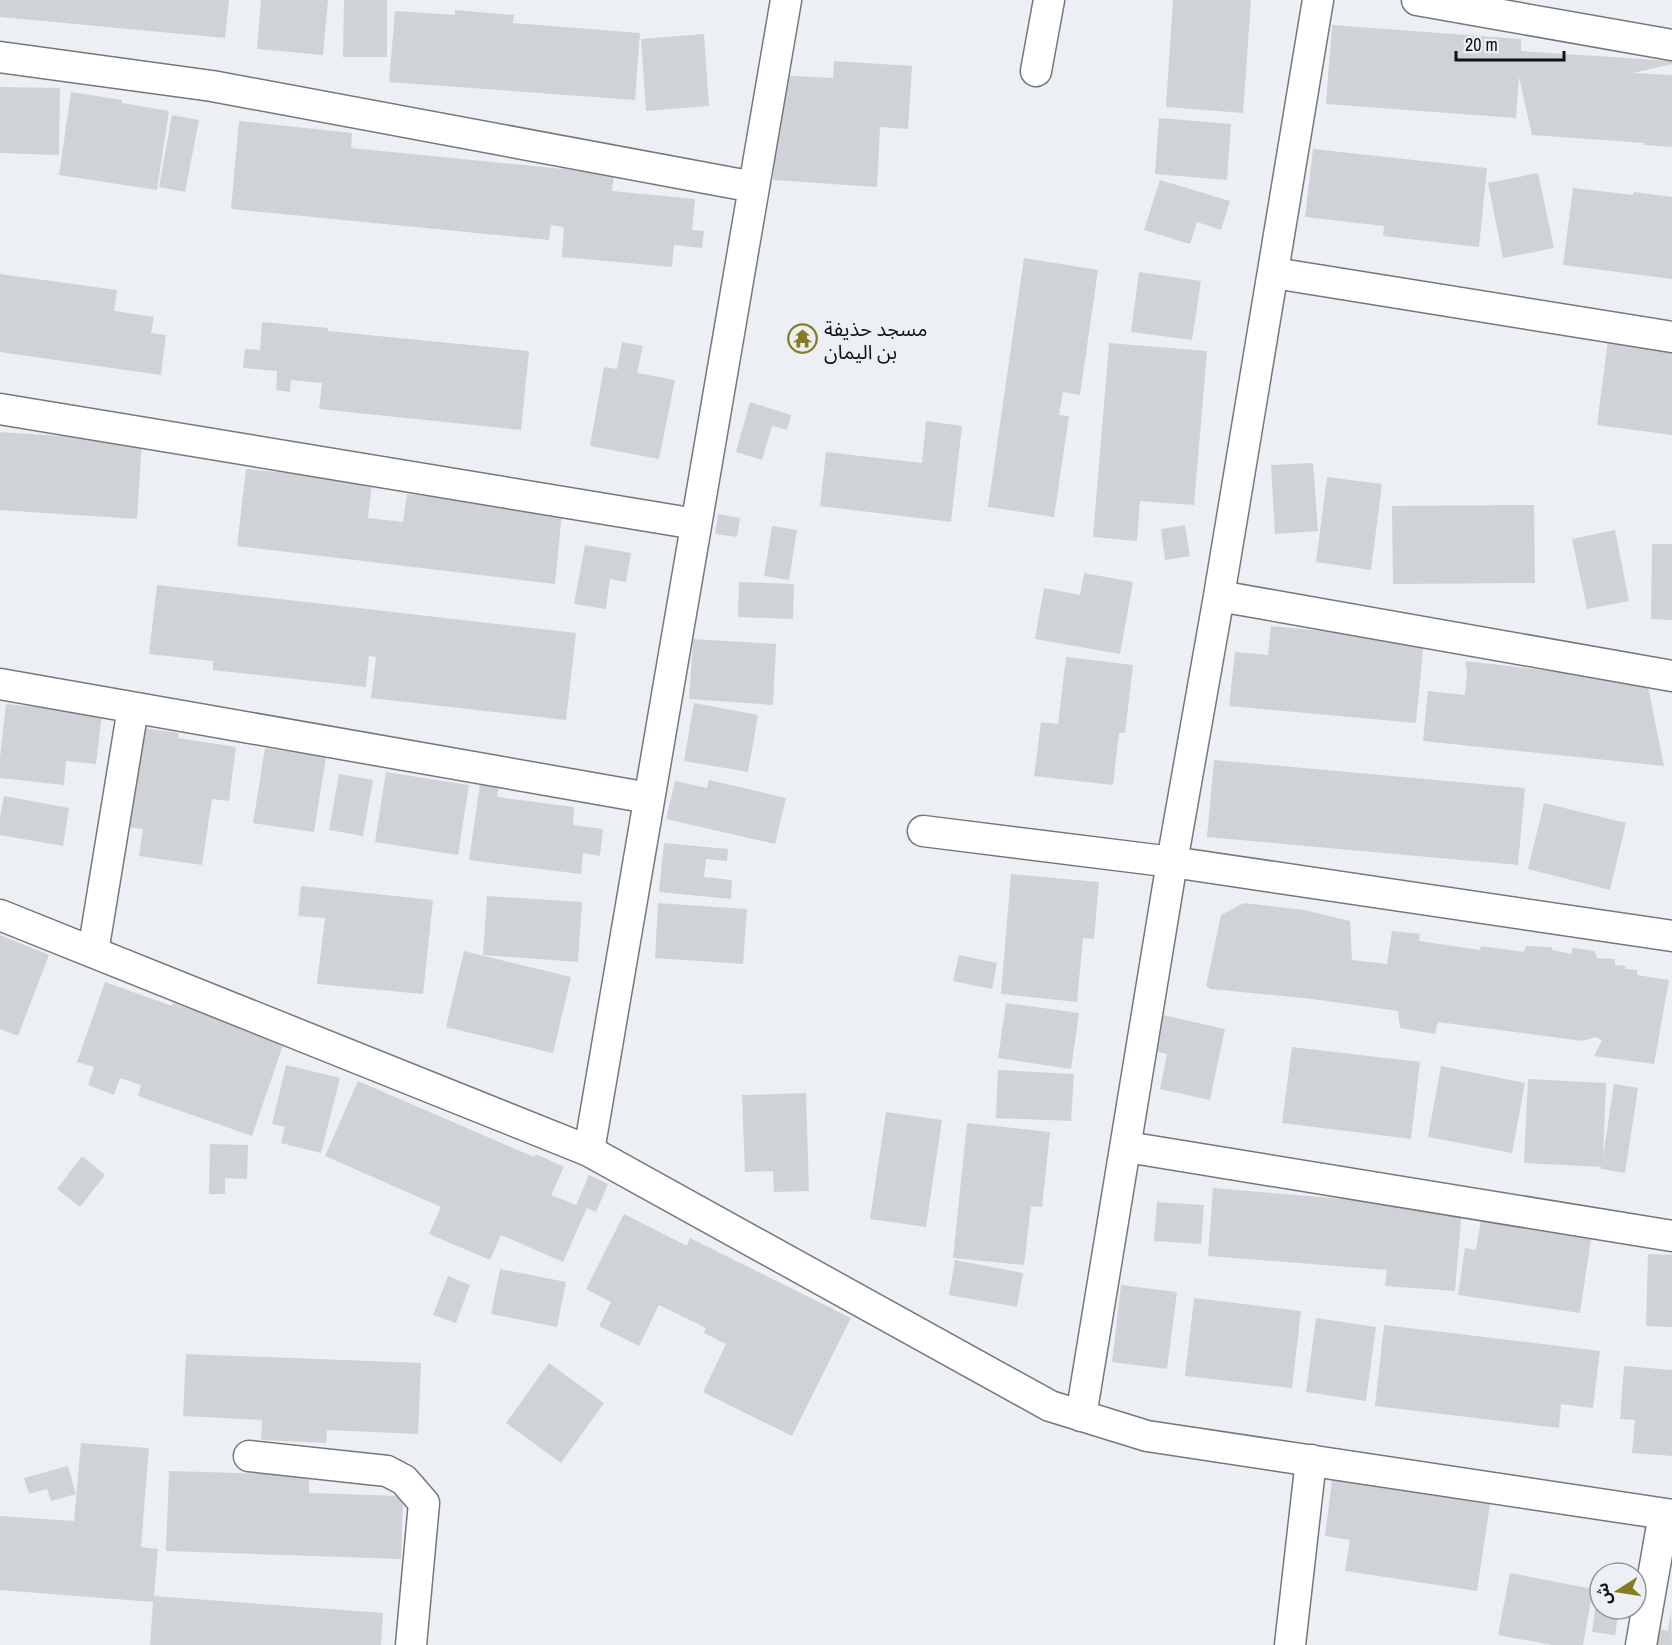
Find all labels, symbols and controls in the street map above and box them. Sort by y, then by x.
scale bar [1456,24,1564,62]
text: 20 m [1465,32,1498,57]
place label: مسجد حذيفة بن اليمان [824,315,927,365]
temple icon: مسجد حذيفة بن اليمان [787,323,819,355]
north arrow [1588,1561,1648,1621]
text: ش [1590,1581,1616,1607]

